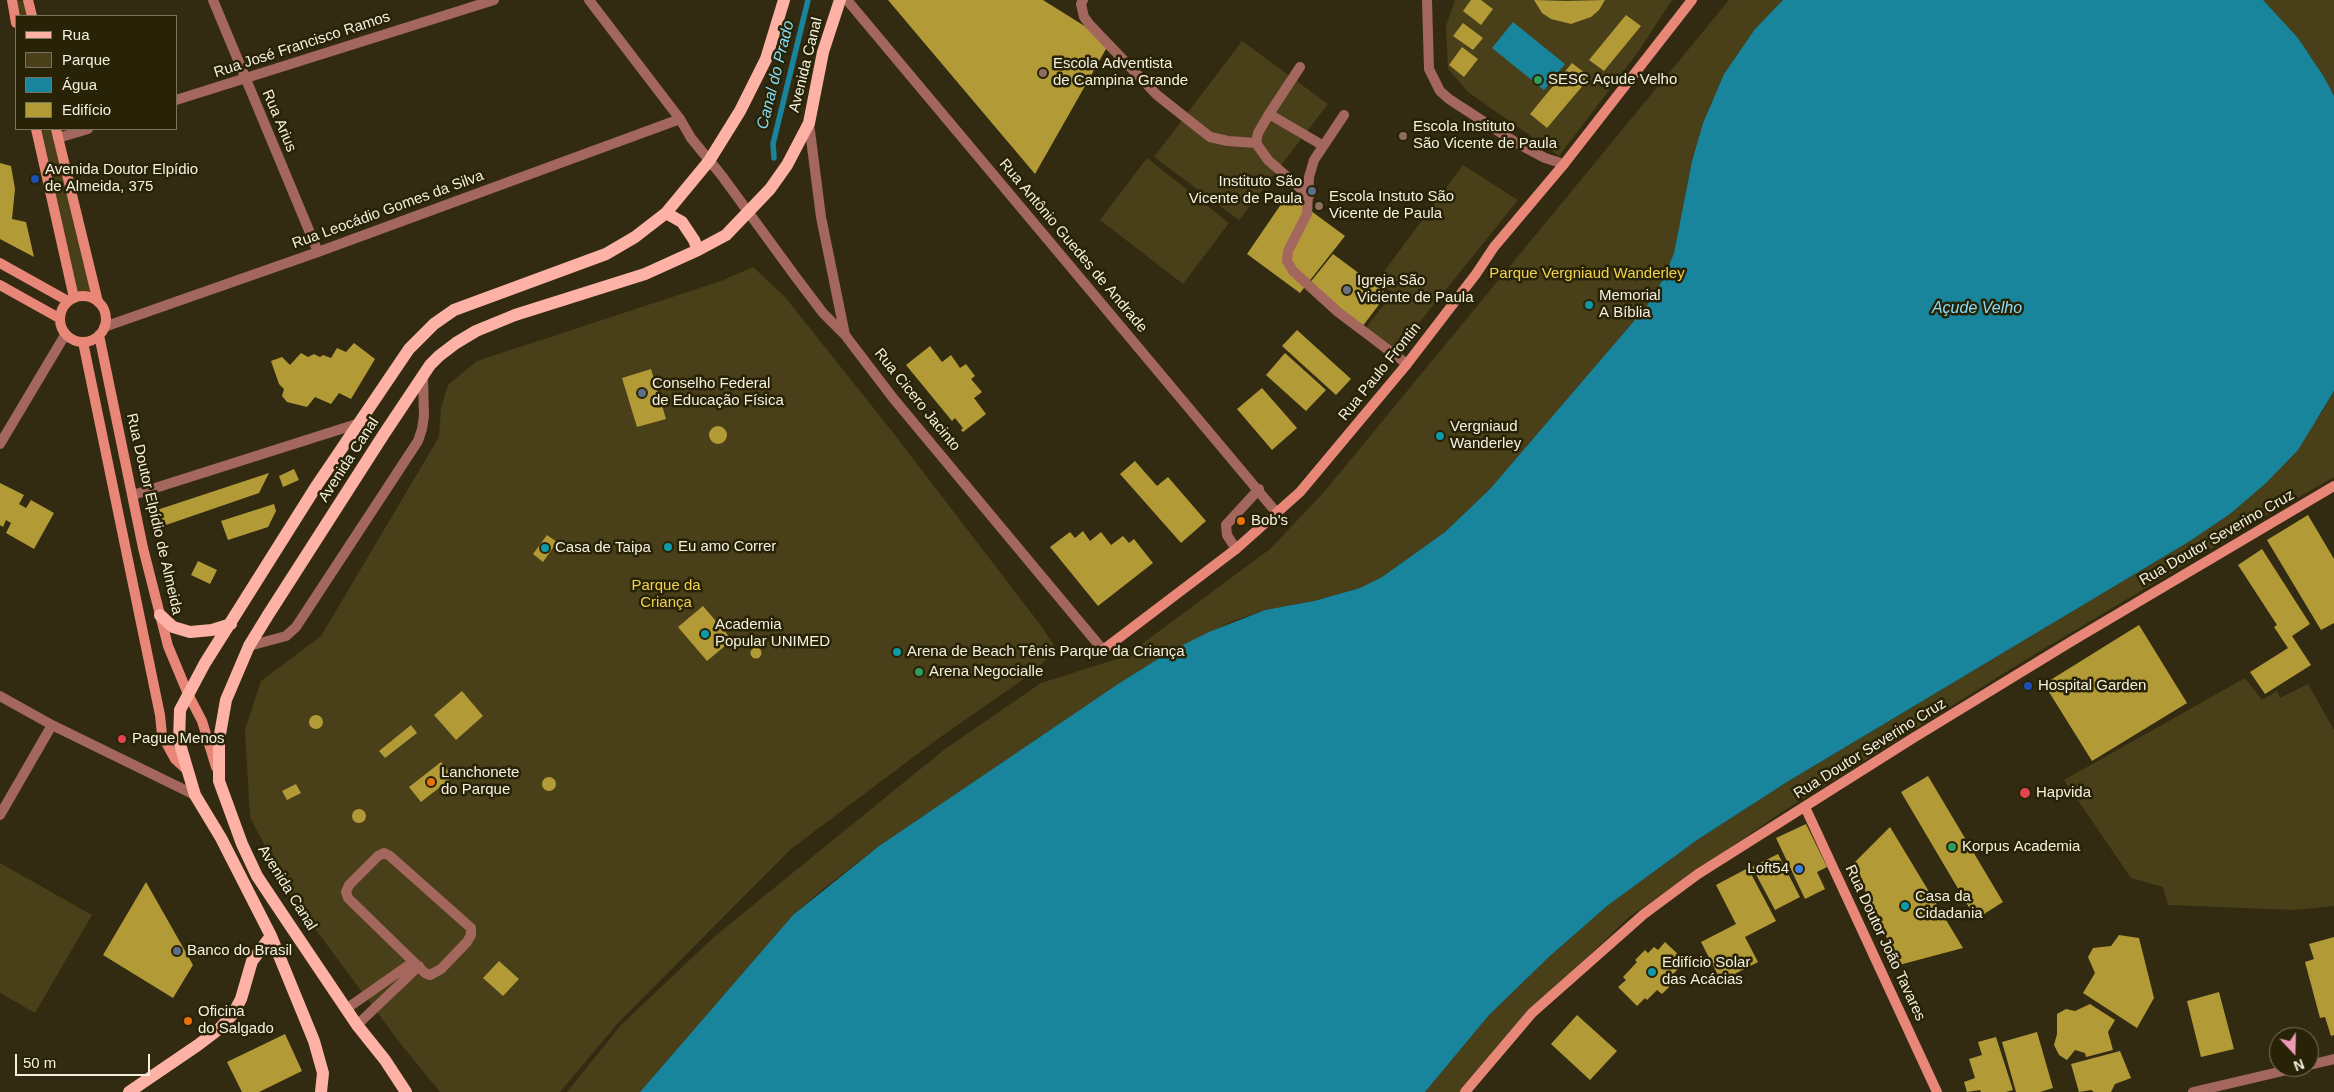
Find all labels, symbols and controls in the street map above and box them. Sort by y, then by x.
street label: Rua José Francisco Ramos [212,8,392,82]
legend [15,15,178,130]
street label: Avenida Canal [785,16,827,114]
water label: Canal do Prado [753,19,799,131]
text: Rua [62,26,90,43]
text: Parque [62,51,110,68]
place label: Escola Adventista de Campina Grande [1053,55,1188,90]
marker: Escola Adventista de Campina Grande [1037,67,1049,79]
place label: SESC Açude Velho [1548,71,1677,89]
marker: SESC Açude Velho [1532,74,1544,86]
text: Água [62,76,97,93]
street label: Rua Arius [258,87,300,155]
text: Edifício [62,101,111,118]
place label: Escola Instituto São Vicente de Paula [1413,118,1557,153]
marker: Escola Instituto São Vicente de Paula [1397,130,1409,142]
street label: Rua Antônio Guedes de Andrade [995,156,1151,336]
place label: Avenida Doutor Elpídio de Almeida, 375 [45,161,198,196]
street label: Rua Leocádio Gomes da Silva [290,167,486,253]
marker: Avenida Doutor Elpídio de Almeida, 375 [29,173,41,185]
place label: Instituto São Vicente de Paula [1189,173,1302,208]
marker: Instituto São Vicente de Paula [1306,185,1318,197]
place label: Escola Instuto São Vicente de Paula [1329,188,1454,223]
marker: Escola Instuto São Vicente de Paula [1313,200,1325,212]
park label: Parque Vergniaud Wanderley [1489,265,1685,283]
place label: Igreja São Viciente de Paula [1357,272,1473,307]
marker: Igreja São Viciente de Paula [1341,284,1353,296]
place label: Memorial A Bíblia [1599,287,1661,322]
marker: Memorial A Bíblia [1583,299,1595,311]
water label: Açude Velho [1932,299,2022,319]
street label: Rua Paulo Frontin [1335,319,1425,425]
street label: Rua Cicero Jacinto [870,345,964,455]
place label: Conselho Federal de Educação Física [652,375,784,410]
marker: Conselho Federal de Educação Física [636,387,648,399]
street label: Rua Doutor Elpídio de Almeida [122,412,186,616]
street label: Avenida Canal [315,414,383,506]
place label: Vergniaud Wanderley [1450,418,1521,453]
marker: Vergniaud Wanderley [1434,430,1446,442]
street label: Rua Doutor Severino Cruz [2136,486,2298,590]
place label: Bob's [1251,512,1288,530]
marker: Bob's [1235,515,1247,527]
place label: Eu amo Correr [678,538,776,556]
place label: Casa de Taipa [555,539,651,557]
marker: Eu amo Correr [662,541,674,553]
marker: Casa de Taipa [539,542,551,554]
park label: Parque da Criança [631,577,701,612]
place label: Academia Popular UNIMED [715,616,830,651]
marker: Academia Popular UNIMED [699,628,711,640]
place label: Arena de Beach Tênis Parque da Criança [907,643,1185,661]
marker: Arena de Beach Tênis Parque da Criança [891,646,903,658]
place label: Arena Negocialle [929,663,1043,681]
marker: Arena Negocialle [913,666,925,678]
place label: Hospital Garden [2038,677,2146,695]
marker: Hospital Garden [2022,680,2034,692]
street label: Rua Doutor Severino Cruz [1791,695,1949,803]
place label: Pague Menos [132,730,225,748]
marker: Pague Menos [116,733,128,745]
place label: Lanchonete do Parque [441,764,519,799]
marker: Lanchonete do Parque [425,776,437,788]
place label: Hapvida [2036,784,2091,802]
marker: Hapvida [2018,786,2032,800]
place label: Korpus Academia [1962,838,2080,856]
marker: Korpus Academia [1946,841,1958,853]
street label: Avenida Canal [254,842,320,934]
place label: Loft54 [1747,860,1789,878]
street label: Rua Doutor João Tavares [1841,862,1929,1024]
marker: Loft54 [1793,863,1805,875]
place label: Casa da Cidadania [1915,888,1983,923]
marker: Casa da Cidadania [1899,900,1911,912]
place label: Banco do Brasil [187,942,292,960]
marker: Banco do Brasil [171,945,183,957]
place label: Edifício Solar das Acácias [1662,954,1750,989]
marker: Edifício Solar das Acácias [1646,966,1658,978]
place label: Oficina do Salgado [198,1003,274,1038]
marker: Oficina do Salgado [182,1015,194,1027]
north arrow [2269,1027,2319,1077]
scale bar [18,1044,152,1076]
text: 50 m [23,1054,56,1071]
text: N [2291,1056,2307,1074]

